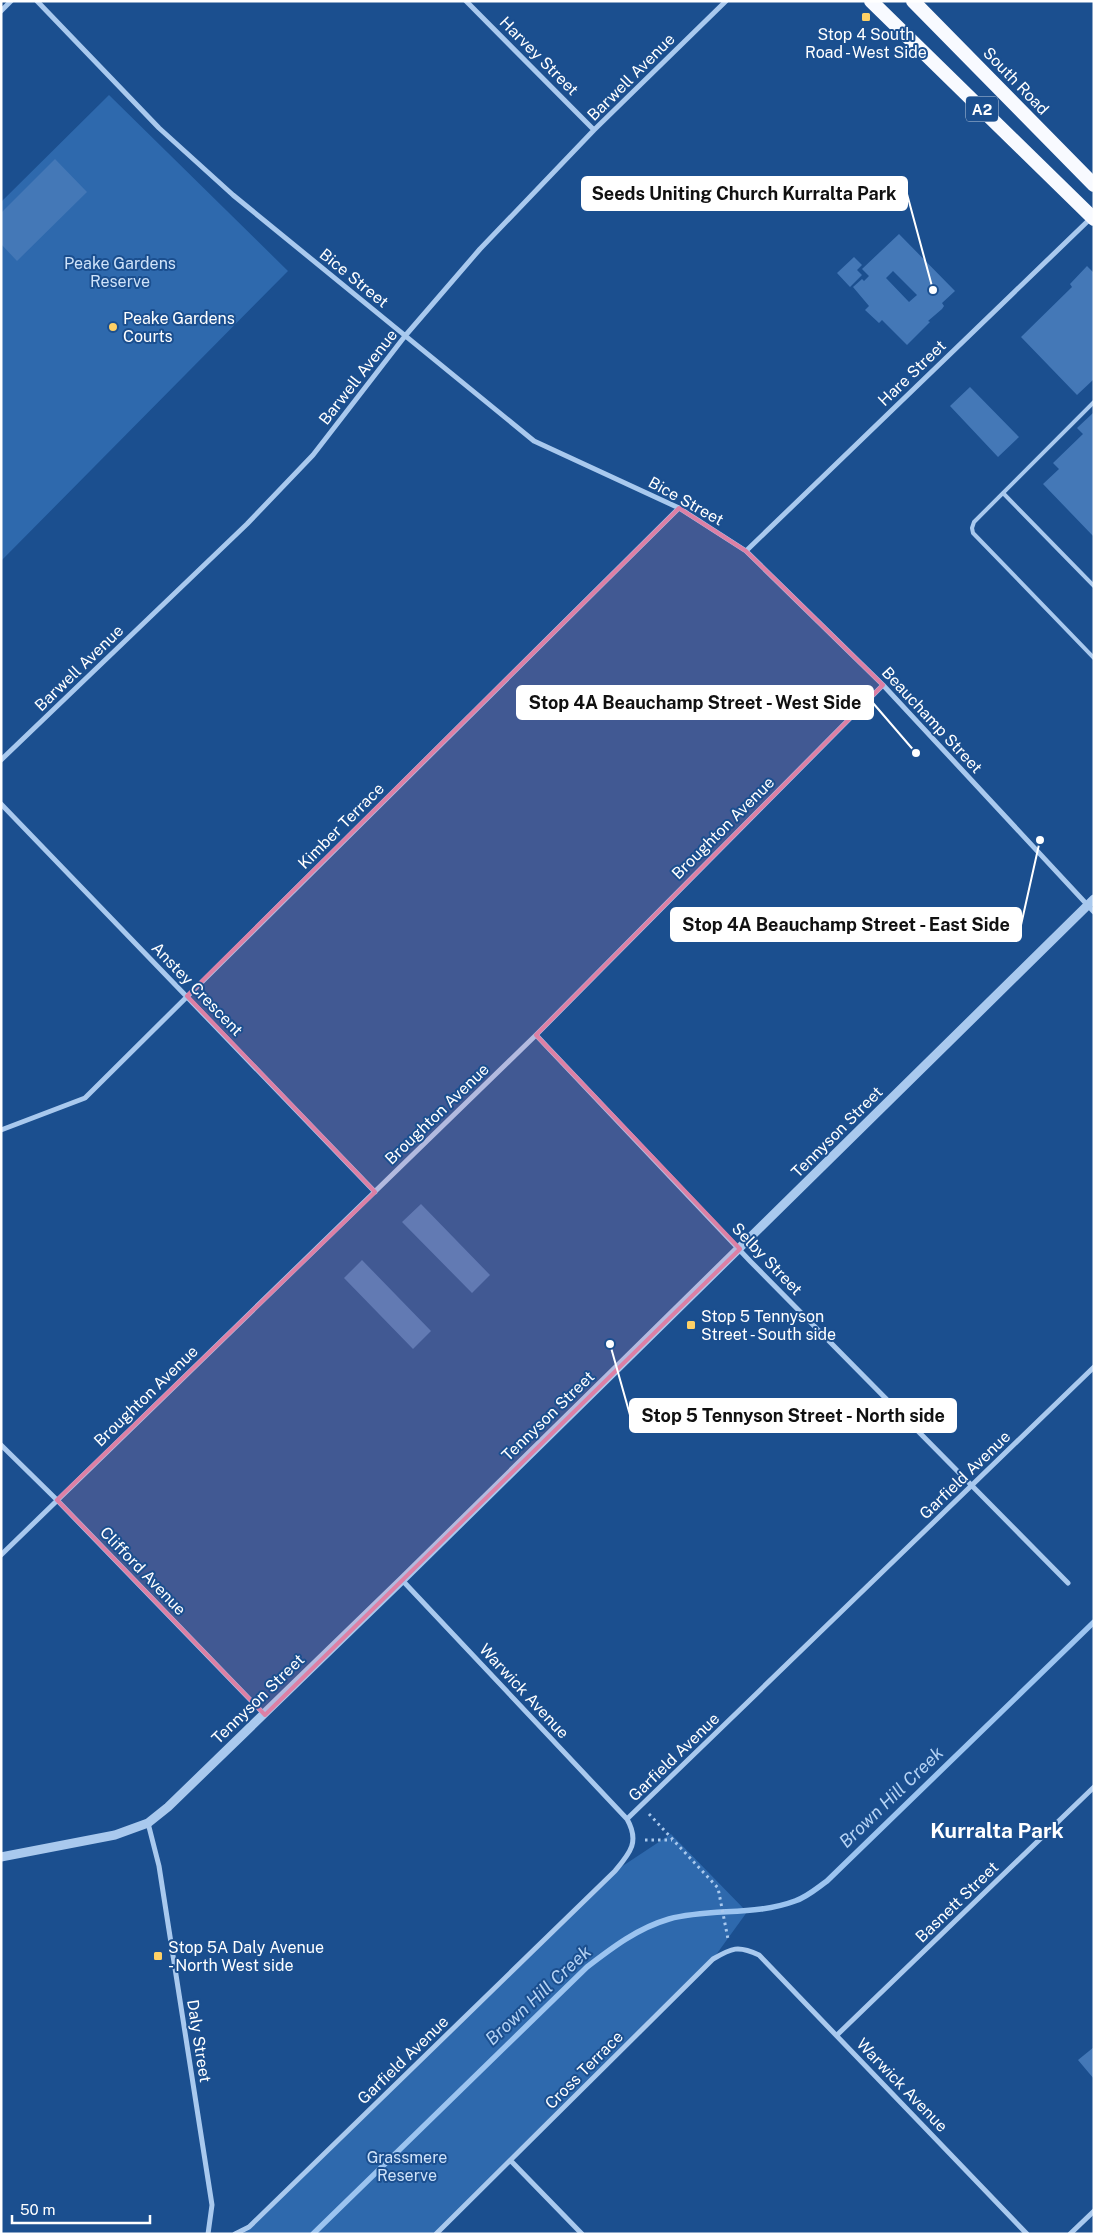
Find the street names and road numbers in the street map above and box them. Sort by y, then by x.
street label: Harvey Street [496,13,582,99]
street label: Barwell Avenue [583,29,679,125]
street label: South Road [979,43,1053,119]
road number: A2 [966,96,998,122]
street label: Bice Street [316,245,392,311]
street label: Barwell Avenue [315,326,401,428]
street label: Hare Street [874,336,950,410]
street label: Bice Street [645,473,727,529]
street label: Barwell Avenue [31,621,127,715]
street label: Beauchamp Street [878,663,986,777]
street label: Broughton Avenue [668,773,778,883]
street label: Kimber Terrace [294,779,388,873]
street label: Anstey Crescent [147,938,247,1040]
street label: Broughton Avenue [381,1060,493,1168]
street label: Tennyson Street [787,1082,887,1182]
street label: Selby Street [728,1219,806,1299]
street label: Broughton Avenue [90,1342,202,1450]
street label: Tennyson Street [498,1367,598,1465]
street label: Garfield Avenue [916,1427,1014,1523]
street label: Clifford Avenue [96,1523,190,1619]
street label: Warwick Avenue [475,1640,573,1742]
street label: Tennyson Street [208,1650,308,1748]
street label: Garfield Avenue [625,1709,723,1805]
street label: Basnett Street [912,1858,1002,1946]
street label: Daly Street [183,1998,215,2084]
street label: Garfield Avenue [354,2012,452,2108]
street label: Cross Terrace [541,2027,627,2113]
street label: Warwick Avenue [853,2034,951,2136]

